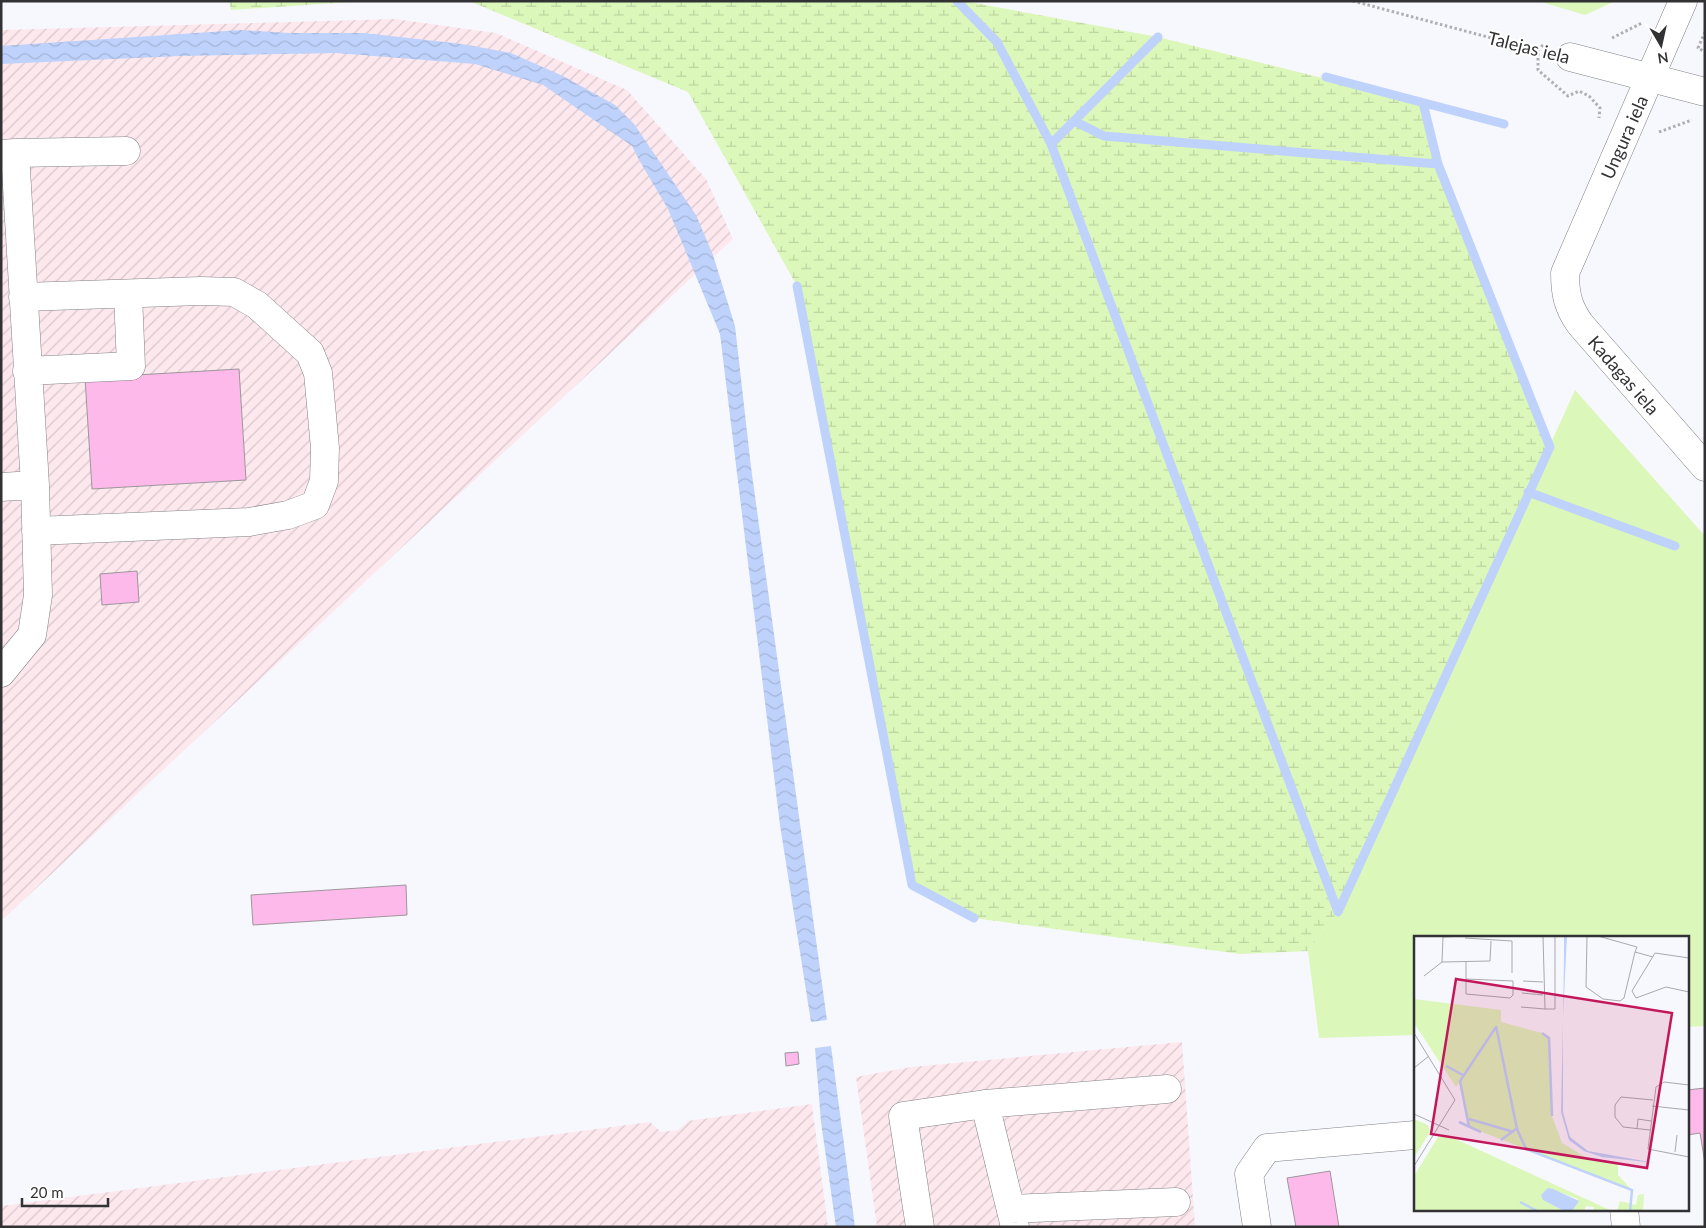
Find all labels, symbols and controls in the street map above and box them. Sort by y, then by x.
north arrow [1636,20,1686,70]
street label: Talejas iela [1486,26,1572,68]
text: N [1656,49,1670,68]
street label: Ungura iela [1596,92,1652,182]
street label: Kadagas iela [1584,331,1664,419]
inset map [1414,936,1688,1210]
scale bar [22,1176,109,1208]
text: 20 m [30,1183,64,1201]

